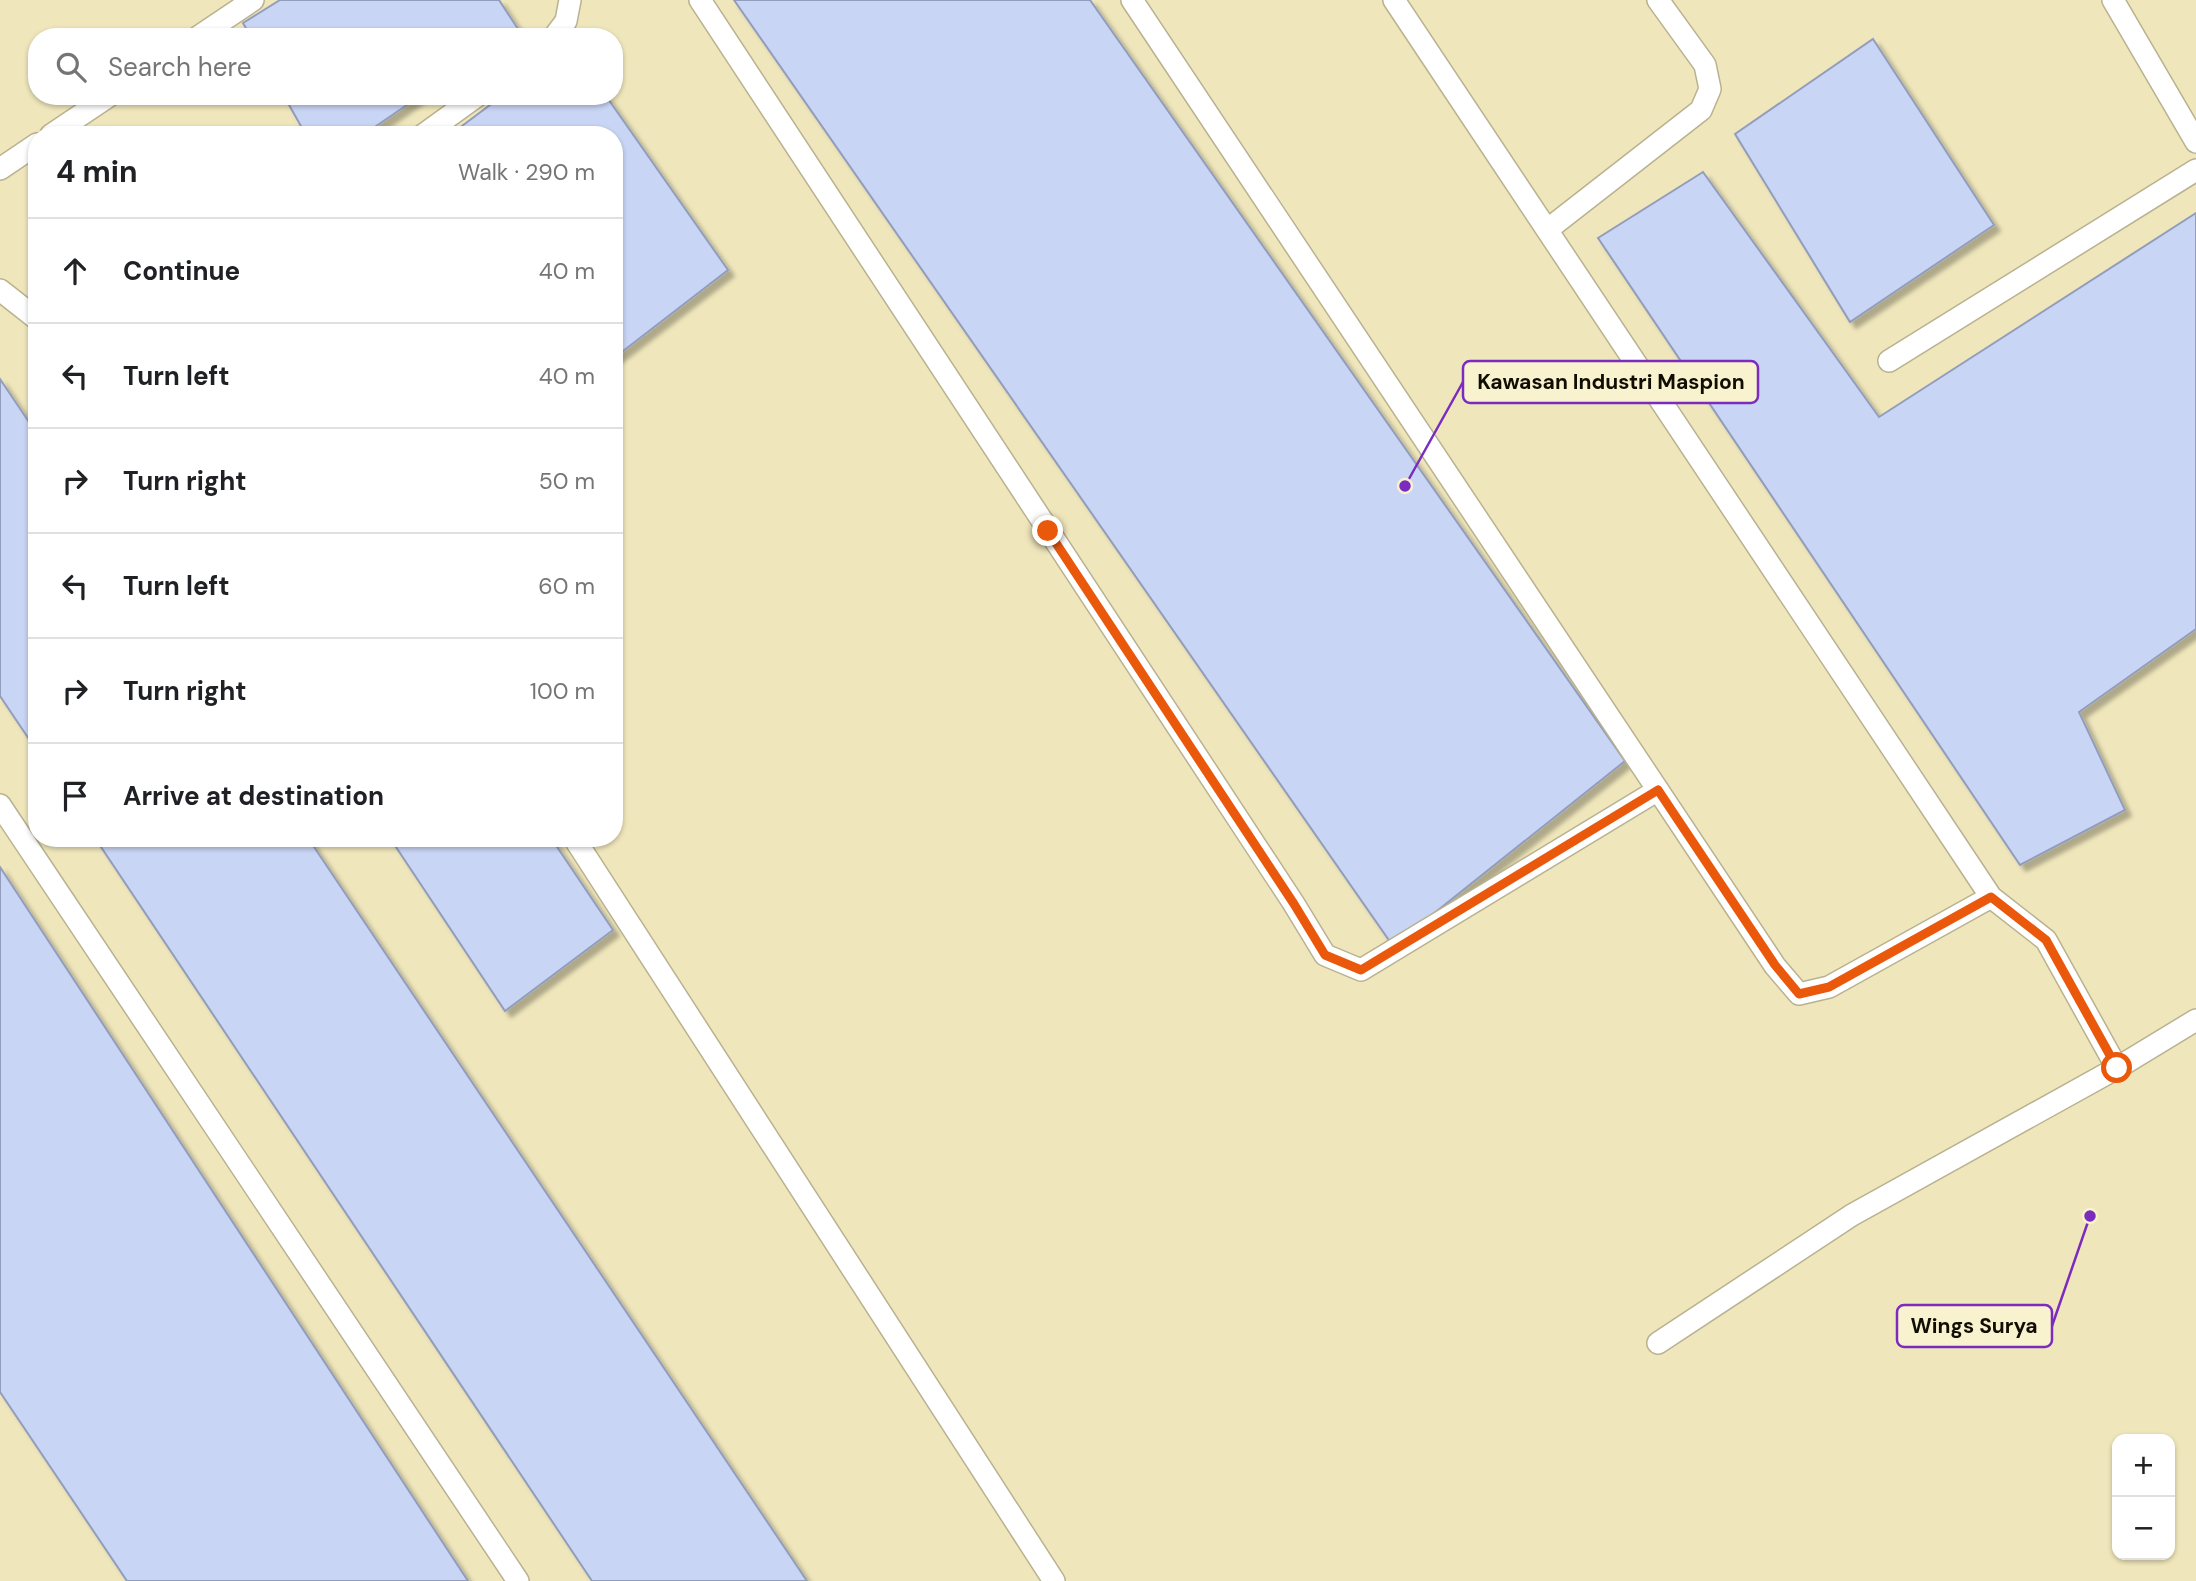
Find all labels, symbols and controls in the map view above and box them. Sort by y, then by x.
search box [28,28,623,105]
icon: search [52,48,90,86]
text: Search here [108,50,251,84]
text: 4 min [56,152,138,191]
text: Walk · 290 m [458,157,595,187]
icon: ahead [56,252,94,290]
text: Continue [123,254,240,288]
text: 40 m [539,256,595,286]
icon: left [56,357,94,395]
text: Turn left [123,359,230,393]
text: 40 m [539,361,595,391]
callout: Kawasan Industri Maspion [1463,361,1758,403]
text: Kawasan Industri Maspion [1477,368,1745,396]
icon: right [56,462,94,500]
text: Turn right [123,464,247,498]
text: 50 m [539,466,595,496]
route end [1032,515,1063,546]
icon: left [56,567,94,605]
text: Turn left [123,569,230,603]
text: 60 m [538,571,595,601]
icon: right [56,672,94,710]
text: Turn right [123,674,247,708]
text: 100 m [530,676,595,706]
icon: arrive [56,777,94,815]
text: Arrive at destination [123,779,384,813]
route start [2101,1052,2132,1083]
callout: Wings Surya [1897,1305,2052,1347]
text: Wings Surya [1910,1312,2038,1340]
map controls [2112,1434,2175,1560]
button: + [2112,1434,2175,1497]
button: − [2112,1497,2175,1560]

